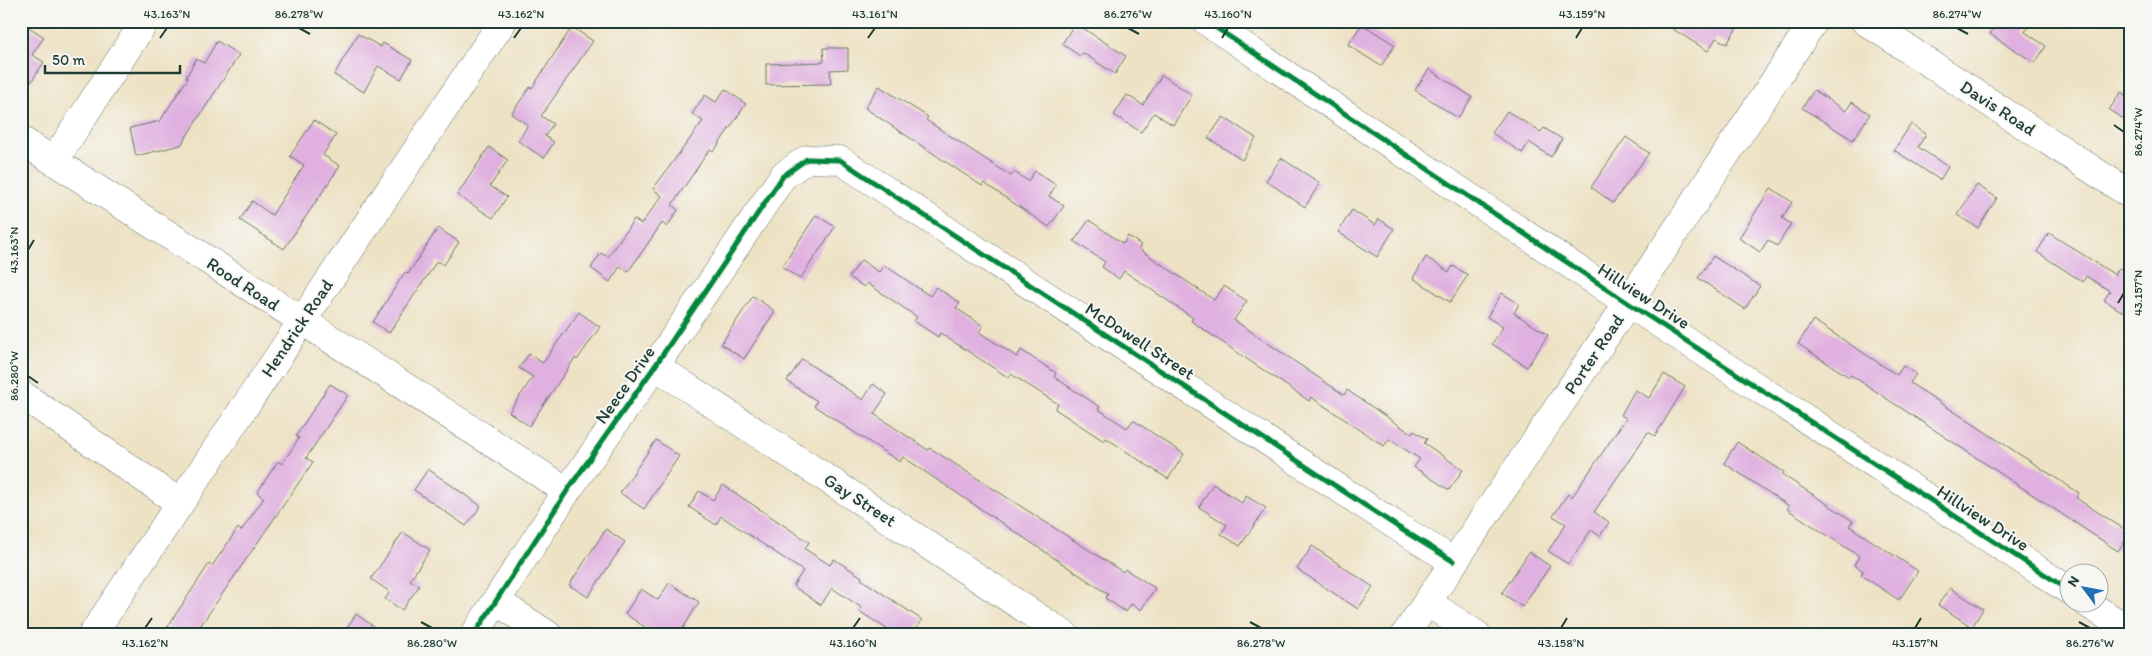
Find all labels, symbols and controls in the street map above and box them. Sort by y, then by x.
text: 43.163°N [144,7,190,21]
text: 86.278°W [275,7,323,21]
text: 43.162°N [498,7,544,21]
text: 43.161°N [852,7,898,21]
text: 86.276°W [1104,7,1152,21]
text: 43.160°N [1204,7,1252,21]
text: 43.159°N [1559,7,1605,21]
text: 86.274°W [1932,7,1982,21]
scale bar [45,42,180,74]
text: 50 m [52,51,85,69]
street label: Davis Road [1956,75,2040,141]
text: 86.274°W [2131,107,2145,157]
text: 43.163°N [7,227,21,273]
street label: Rood Road [202,252,284,316]
street label: Hillview Drive [1594,258,1694,334]
text: 43.157°N [2131,270,2145,316]
street label: Hendrick Road [256,275,338,381]
street label: McDowell Street [1081,297,1199,385]
street label: Porter Road [1559,310,1629,398]
street label: Neece Drive [590,342,660,428]
text: 86.280°W [7,351,21,401]
street label: Gay Street [820,468,901,532]
street label: Hillview Drive [1933,480,2033,556]
north arrow [2060,564,2110,614]
text: N [2064,573,2083,590]
text: 43.162°N [122,636,168,650]
text: 86.280°W [407,636,457,650]
text: 43.160°N [829,636,877,650]
text: 86.278°W [1237,636,1285,650]
text: 43.158°N [1538,636,1584,650]
text: 43.157°N [1892,636,1938,650]
text: 86.276°W [2066,636,2114,650]

